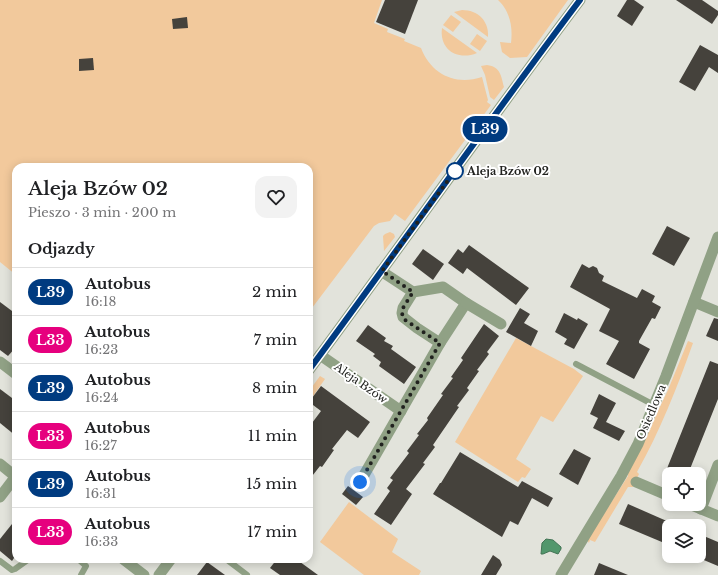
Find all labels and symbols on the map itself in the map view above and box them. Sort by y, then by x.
line badge: L39 [462,116,508,142]
marker: Aleja Bzów 02 [446,162,464,180]
place label: Aleja Bzów 02 [466,164,549,178]
street label: Aleja Bzów [331,359,391,407]
street label: Osiedlowa [633,381,669,442]
your location [350,472,370,492]

